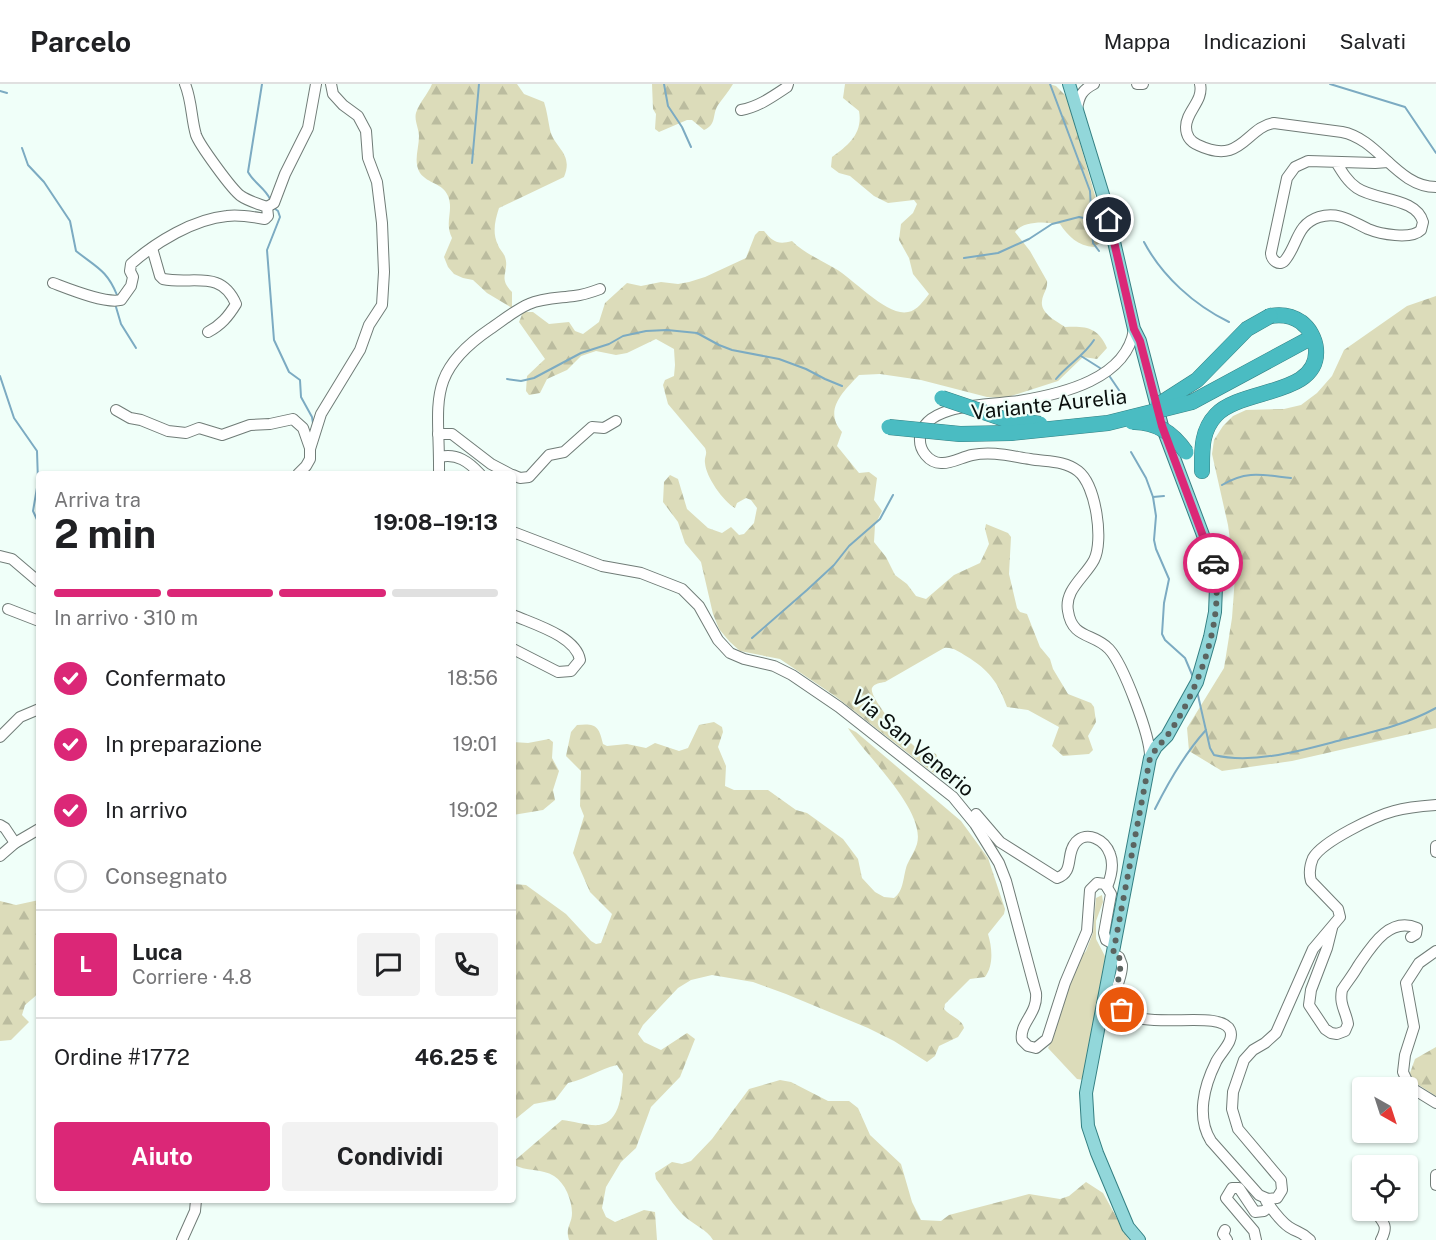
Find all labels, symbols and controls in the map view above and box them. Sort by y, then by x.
text: Parcelo [30,25,131,58]
text: Mappa [1104,29,1170,54]
text: Indicazioni [1203,29,1307,54]
text: Salvati [1340,29,1406,54]
pin [1083,194,1134,245]
icon: home [1092,203,1125,236]
street label: Variante Aurelia [970,383,1128,425]
text: Arriva tra [54,488,141,512]
text: 19:08–19:13 [374,509,498,535]
text: 2 min [54,511,156,557]
courier [1183,533,1243,593]
icon: car [1197,547,1230,580]
text: In arrivo · 310 m [54,606,198,630]
icon: check [54,662,87,695]
text: Confermato [105,665,226,691]
text: 18:56 [447,666,498,690]
street label: Via San Venerio [846,684,980,802]
icon: check [54,728,87,761]
text: In preparazione [105,731,262,757]
text: 19:01 [452,732,498,756]
icon: check [54,794,87,827]
text: In arrivo [105,797,187,823]
text: 19:02 [449,798,498,822]
text: Consegnato [105,863,227,889]
button: chat [357,933,420,996]
button: phone [435,933,498,996]
text: Luca [132,939,182,965]
text: L [79,951,92,977]
text: Corriere · 4.8 [132,965,252,989]
pin [1096,984,1147,1035]
icon: bag [1105,993,1138,1026]
text: Ordine #1772 [54,1044,190,1070]
text: 46.25 € [415,1044,498,1070]
north arrow [1352,1077,1418,1143]
map controls [1352,1077,1418,1221]
button: Aiuto [54,1122,270,1191]
button: Condividi [282,1122,498,1191]
button: locate [1352,1155,1418,1221]

